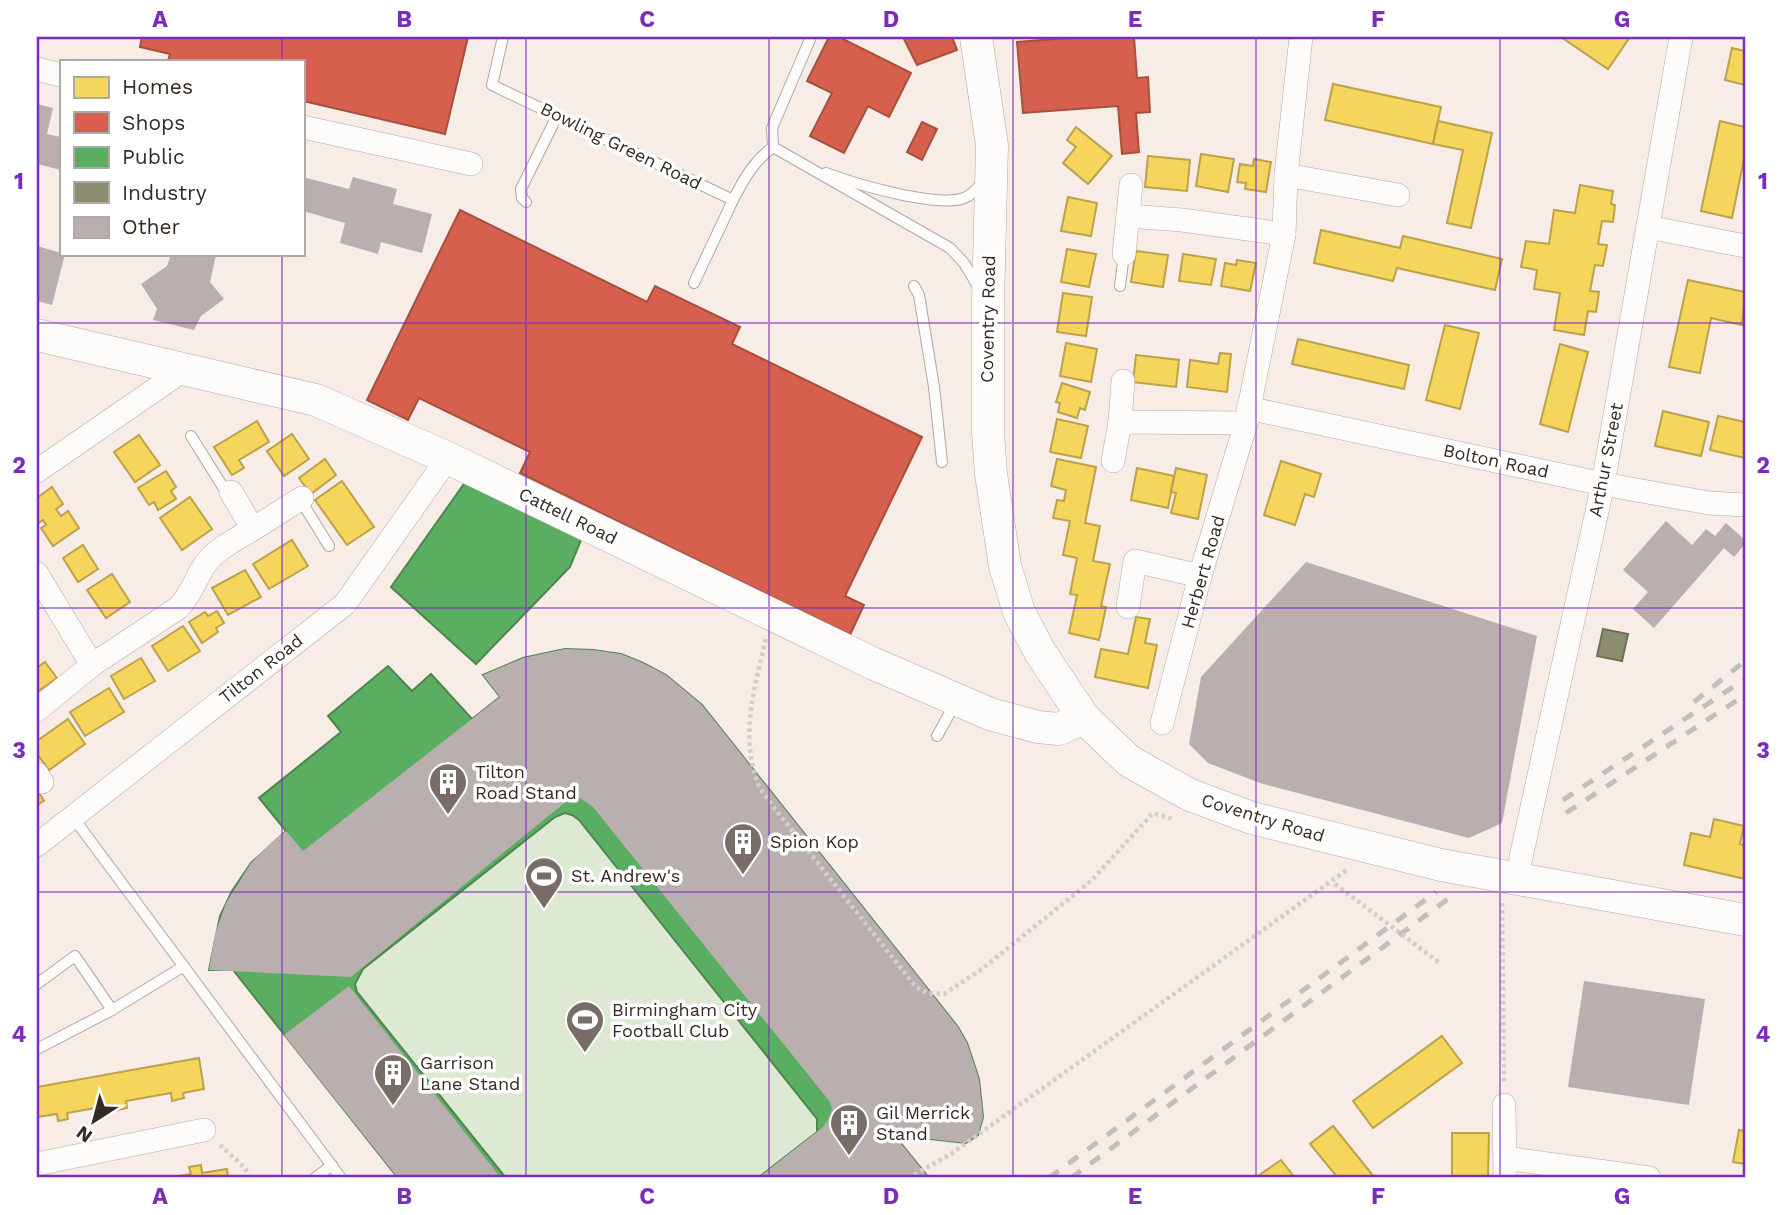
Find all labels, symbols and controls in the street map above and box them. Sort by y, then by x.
text: A [152,6,168,33]
text: B [396,6,412,33]
text: C [639,6,655,33]
text: D [883,6,899,33]
text: E [1128,6,1142,33]
text: F [1371,6,1385,33]
text: G [1614,6,1630,33]
legend [60,60,304,256]
text: Homes [122,74,193,99]
street label: Bowling Green Road [537,97,705,194]
text: Shops [122,110,185,135]
text: Public [122,144,185,169]
text: 1 [14,168,24,195]
text: 1 [1758,168,1768,195]
text: Industry [122,180,207,205]
text: Other [122,214,181,239]
street label: Coventry Road [976,255,999,383]
street label: Arthur Street [1584,401,1627,519]
street label: Bolton Road [1441,439,1551,482]
text: 2 [12,452,26,479]
text: 2 [1756,452,1770,479]
street label: Cattell Road [516,483,621,548]
street label: Herbert Road [1176,513,1229,631]
street label: Tilton Road [215,630,307,708]
text: 3 [12,737,26,764]
text: 3 [1756,737,1770,764]
building icon: Tilton Road Stand [427,761,469,816]
place label: Tilton Road Stand [475,761,577,803]
street label: Coventry Road [1199,789,1327,846]
building icon: Spion Kop [722,821,764,876]
place label: Spion Kop [770,831,859,852]
sports icon: St. Andrew's [523,855,565,910]
place label: St. Andrew's [571,865,680,886]
sports icon: Birmingham City Football Club [564,999,606,1054]
place label: Birmingham City Football Club [612,999,758,1041]
text: 4 [12,1021,27,1048]
text: 4 [1756,1021,1771,1048]
building icon: Garrison Lane Stand [372,1052,414,1107]
place label: Garrison Lane Stand [420,1052,520,1094]
north arrow [60,1086,130,1156]
building icon: Gil Merrick Stand [828,1102,870,1157]
place label: Gil Merrick Stand [876,1102,970,1144]
text: N [72,1121,97,1148]
text: A [152,1183,168,1210]
text: B [396,1183,412,1210]
text: C [639,1183,655,1210]
text: D [883,1183,899,1210]
text: E [1128,1183,1142,1210]
text: F [1371,1183,1385,1210]
text: G [1614,1183,1630,1210]

